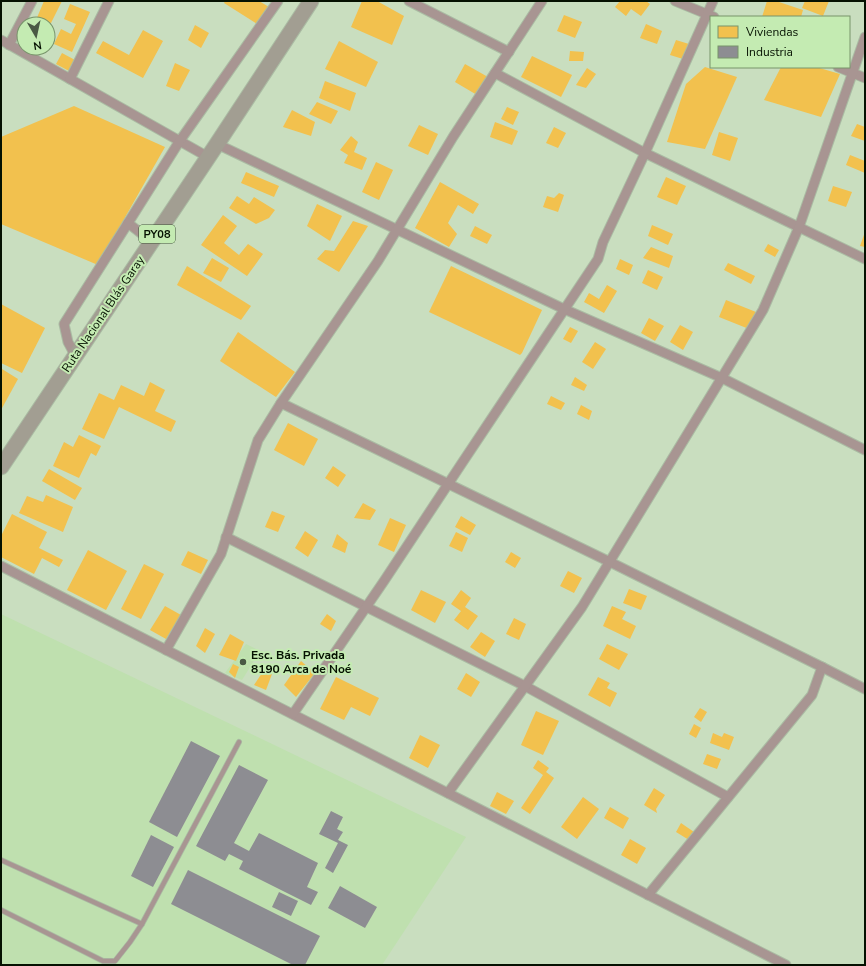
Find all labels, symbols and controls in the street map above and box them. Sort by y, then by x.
north arrow [16,16,56,56]
legend [710,16,850,68]
text: Viviendas [745,24,799,40]
text: N [32,37,43,53]
text: Industria [746,44,793,60]
road number: PY08 [139,225,175,243]
street label: Ruta Nacional Blás Garay [58,252,148,375]
place label: Esc. Bás. Privada 8190 Arca de Noé [251,647,352,677]
marker: Esc. Bás. Privada 8190 Arca de Noé [238,657,248,667]

